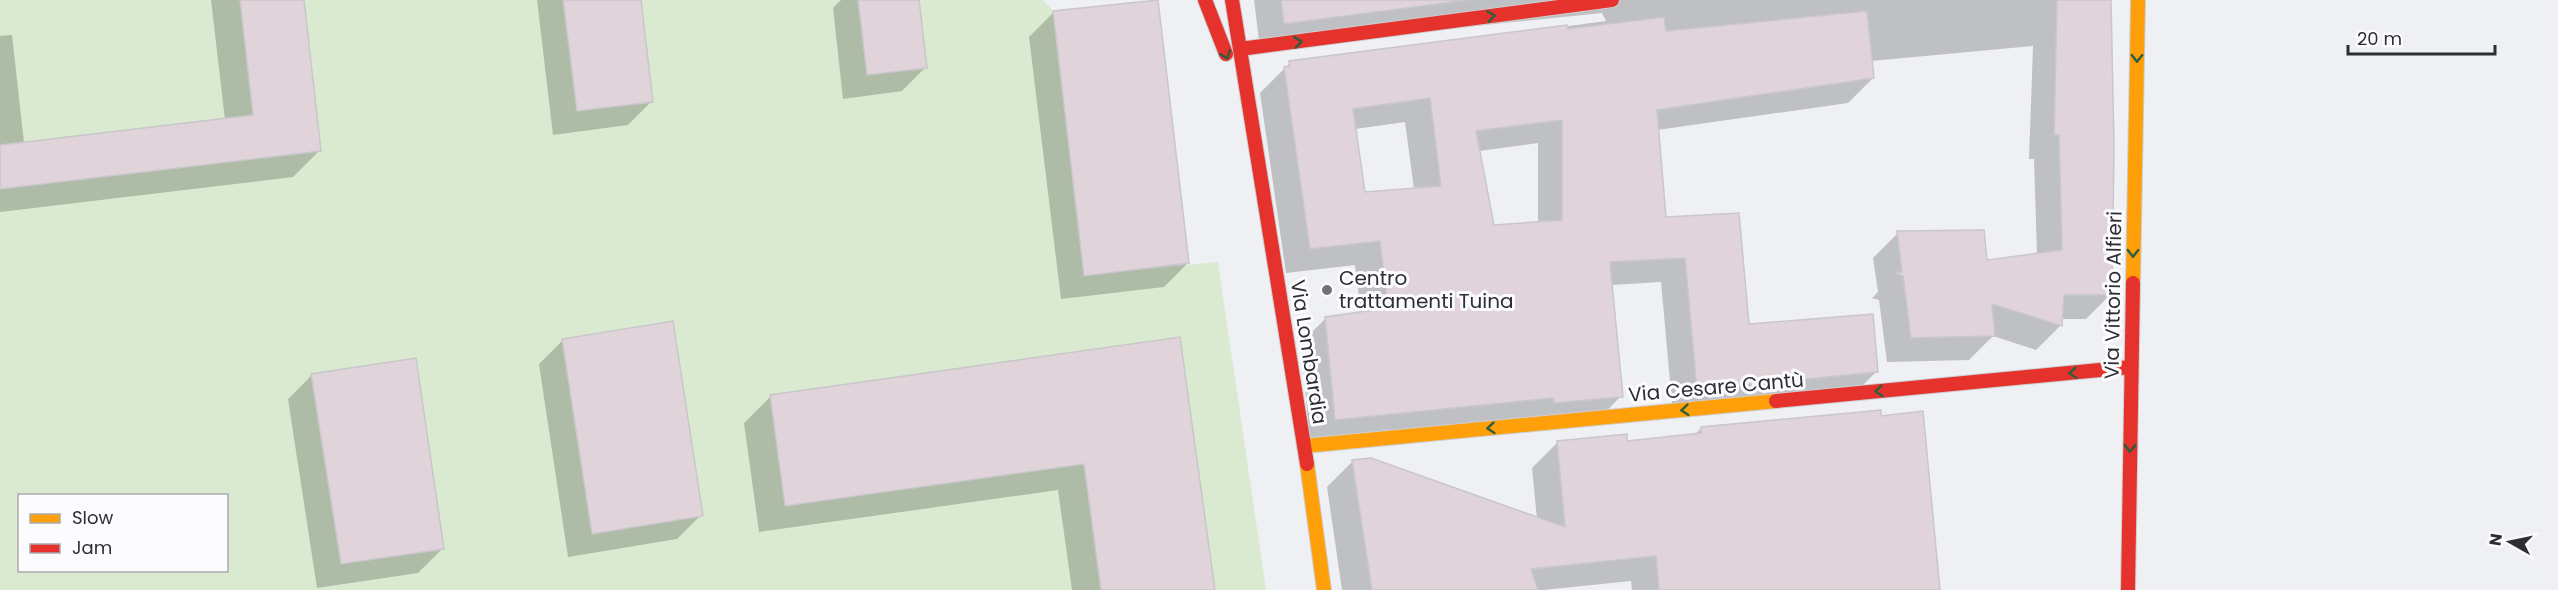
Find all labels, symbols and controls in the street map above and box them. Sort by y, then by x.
one-way arrow [1487,11,1496,23]
scale bar [2348,18,2495,56]
text: 20 m [2357,26,2402,51]
one-way arrow [1293,36,1302,48]
one-way arrow [1219,49,1231,60]
one-way arrow [2131,54,2143,63]
street label: Via Vittorio Alfieri [2098,211,2128,379]
one-way arrow [2127,249,2140,258]
place label: Centro trattamenti Tuina [1339,264,1514,315]
street label: Via Lombardia [1284,278,1334,426]
marker: Centro trattamenti Tuina [1320,283,1334,297]
street label: Via Cesare Cantù [1627,365,1805,409]
one-way arrow [2069,366,2078,379]
one-way arrow [1875,384,1884,397]
one-way arrow [1680,403,1689,416]
one-way arrow [1486,421,1495,434]
one-way arrow [2124,444,2136,453]
legend [18,494,228,572]
text: Slow [72,505,114,530]
north arrow [2480,512,2540,572]
text: N [2483,532,2508,547]
text: Jam [72,535,112,560]

